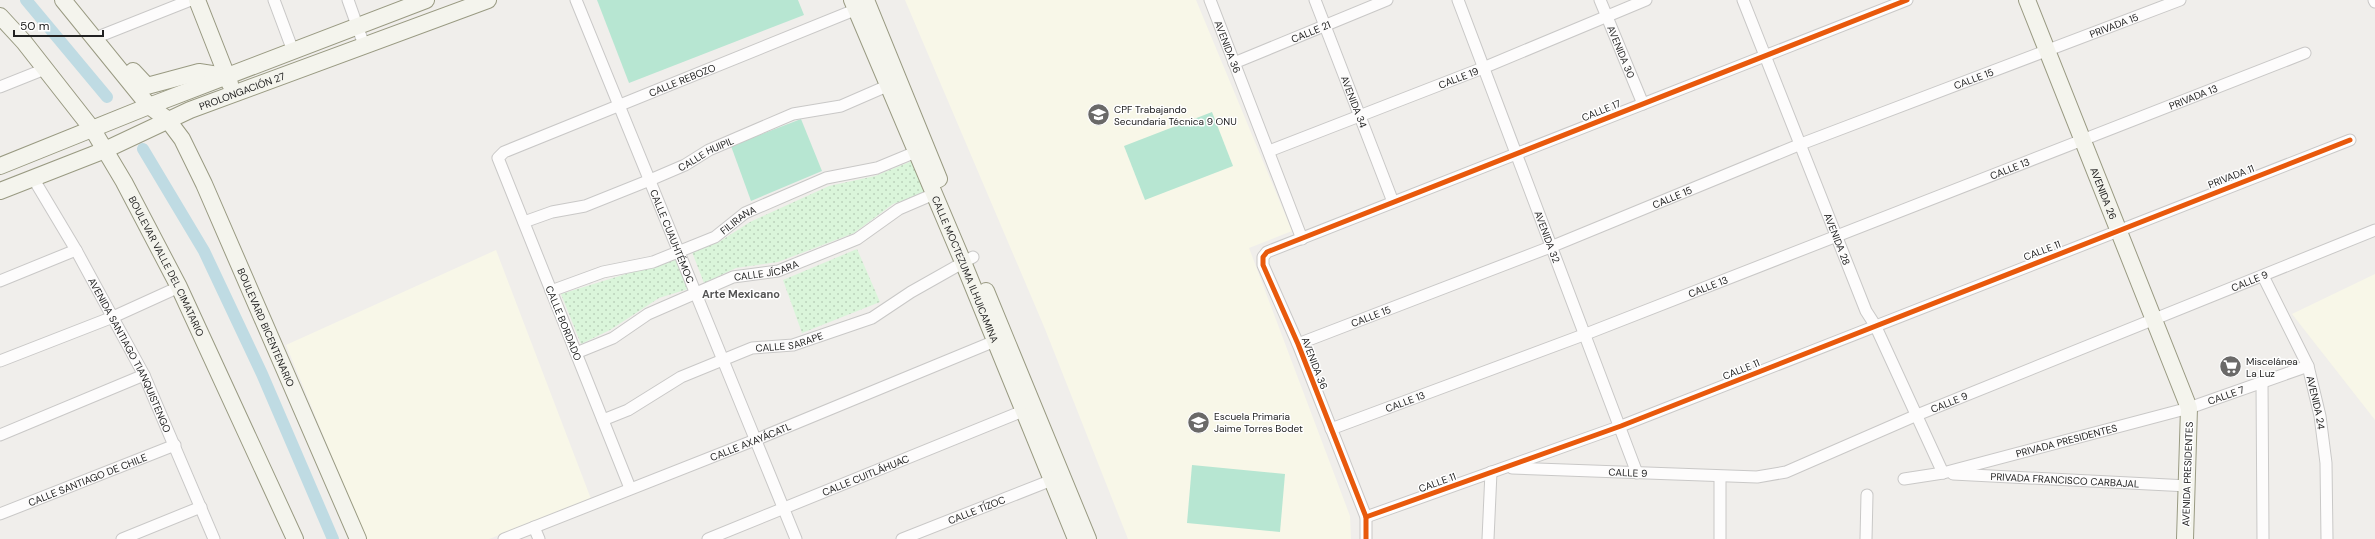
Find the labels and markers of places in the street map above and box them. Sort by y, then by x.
school or university icon: CPF Trabajando Secundaria Técnica 9 ONU [1086,102,1112,128]
place label: CPF Trabajando Secundaria Técnica 9 ONU [1114,103,1237,128]
supermarket icon: Miscelánea La Luz [2217,354,2243,380]
place label: Miscelánea La Luz [2246,355,2298,380]
school or university icon: Escuela Primaria Jaime Torres Bodet [1185,409,1211,435]
place label: Escuela Primaria Jaime Torres Bodet [1214,410,1303,435]

